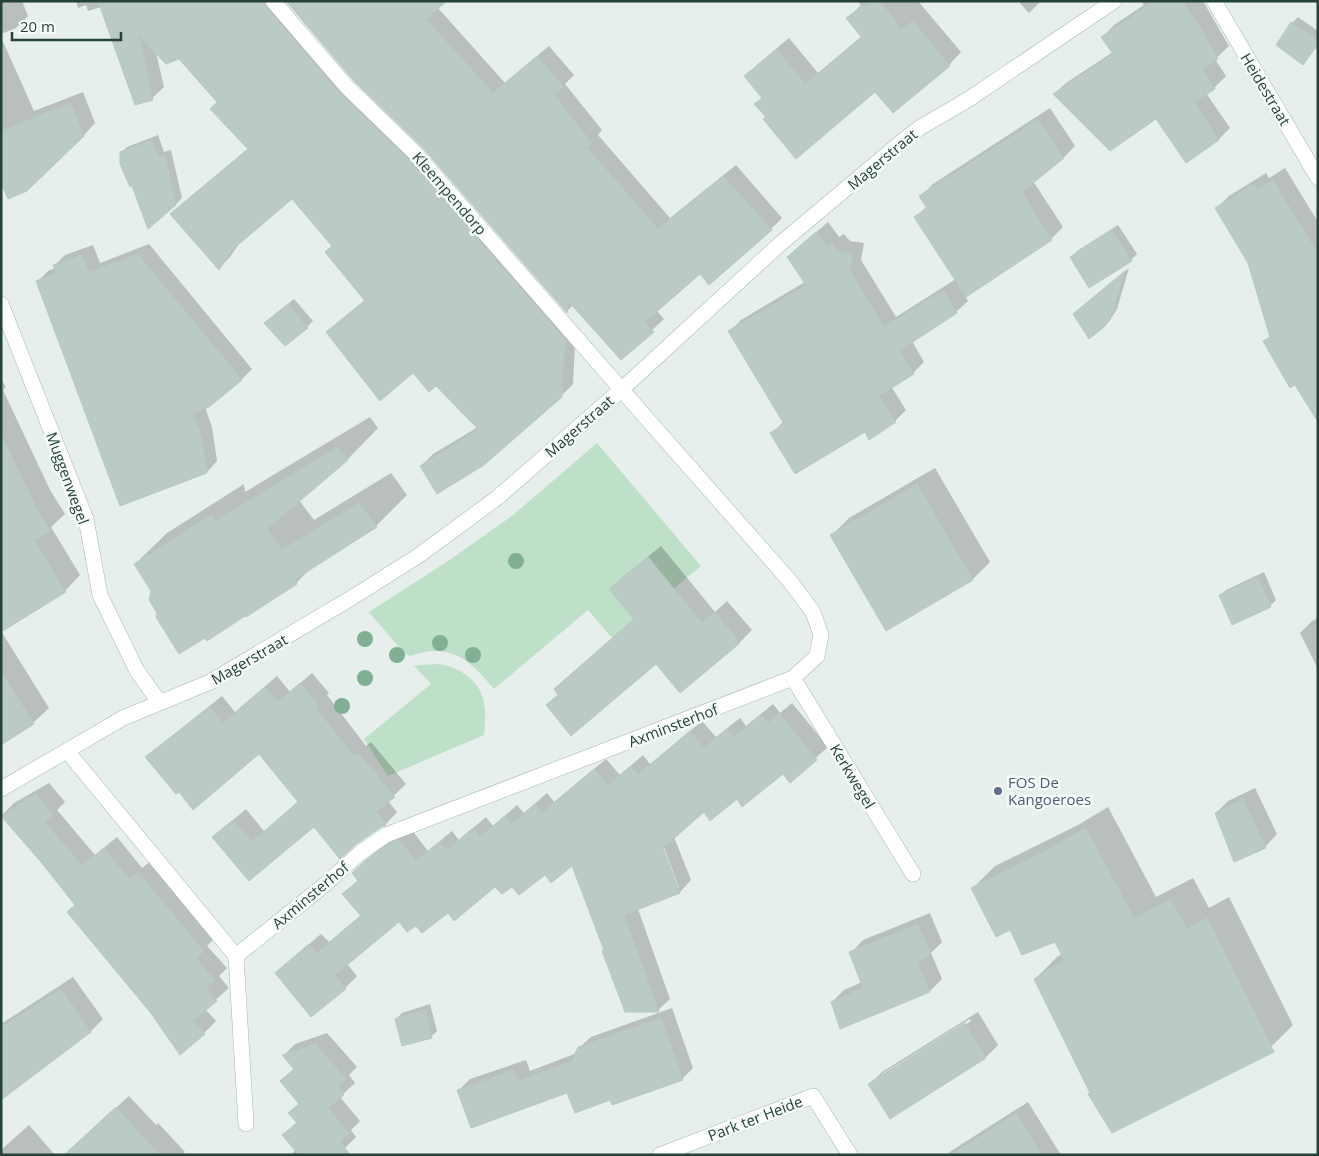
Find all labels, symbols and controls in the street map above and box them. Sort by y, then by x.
scale bar [12,10,121,42]
text: 20 m [20,16,55,36]
street label: Heidestraat [1236,49,1296,129]
street label: Magerstraat [843,124,921,194]
street label: Kleempendorp [408,147,492,239]
street label: Magerstraat [540,391,618,461]
street label: Muggenwegel [42,429,94,527]
street label: Magerstraat [207,629,291,689]
street label: Axminsterhof [625,698,722,751]
street label: Kerkwegel [826,740,880,812]
place label: FOS De Kangoeroes [1008,772,1091,809]
marker: FOS De Kangoeroes [992,785,1004,797]
street label: Axminsterhof [267,856,353,933]
street label: Park ter Heide [705,1091,805,1145]

